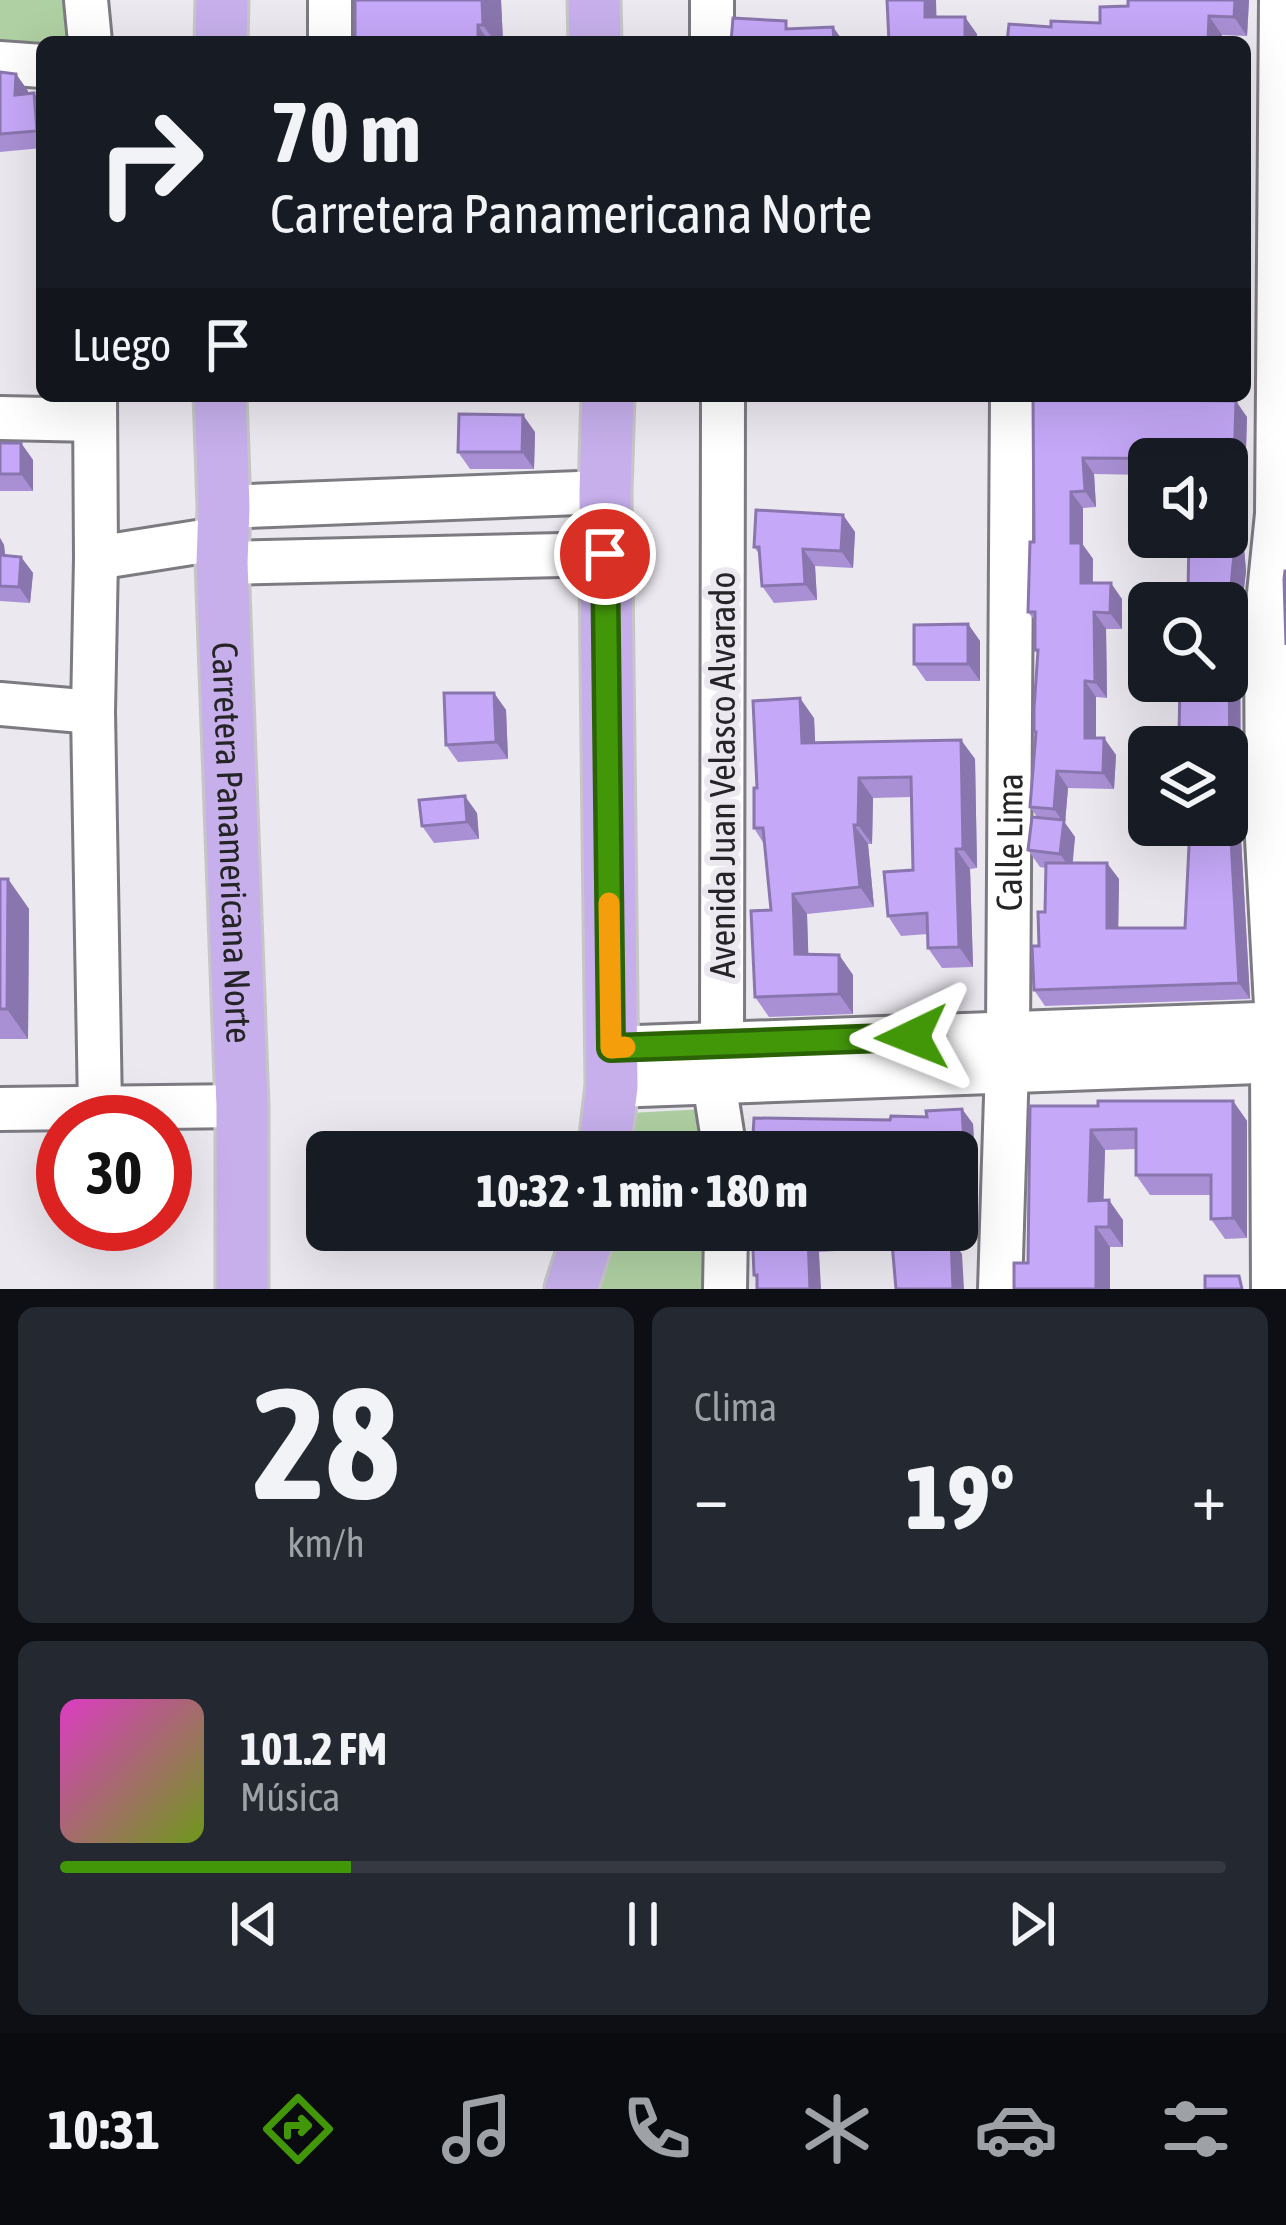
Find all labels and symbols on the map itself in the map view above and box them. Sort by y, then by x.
pin [554,503,656,605]
street label: Avenida Juan Velasco Alvarado [701,572,743,978]
street label: Carretera Panamericana Norte [204,641,261,1044]
street label: Calle Lima [988,773,1031,911]
position arrow [849,974,975,1100]
speed limit sign: 30 [36,1095,192,1251]

